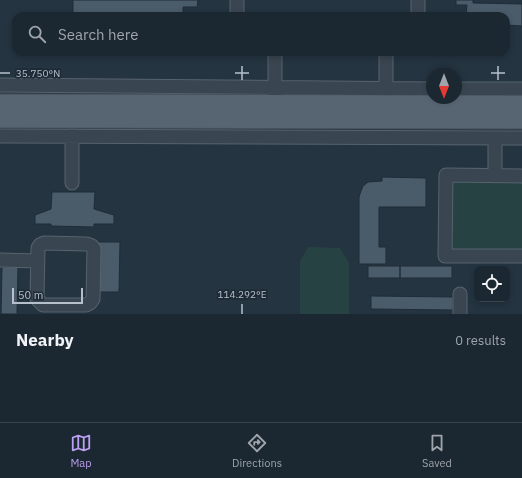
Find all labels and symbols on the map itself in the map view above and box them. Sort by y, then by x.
text: 35.750°N [16,67,60,80]
north arrow [426,68,462,104]
scale bar [12,286,83,305]
text: 114.292°E [217,288,267,301]

